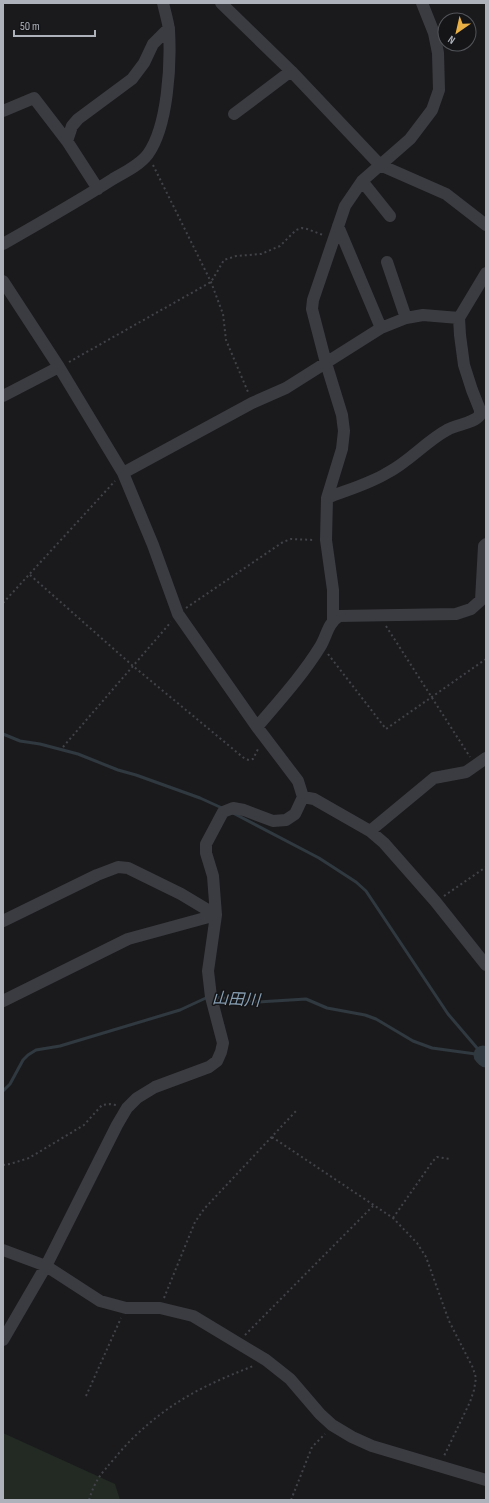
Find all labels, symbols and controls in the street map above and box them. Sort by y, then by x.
scale bar [14,12,95,38]
north arrow [437,12,477,52]
text: 50 m [20,19,40,34]
text: N [446,33,458,47]
water label: 山田川 [212,989,262,1011]

